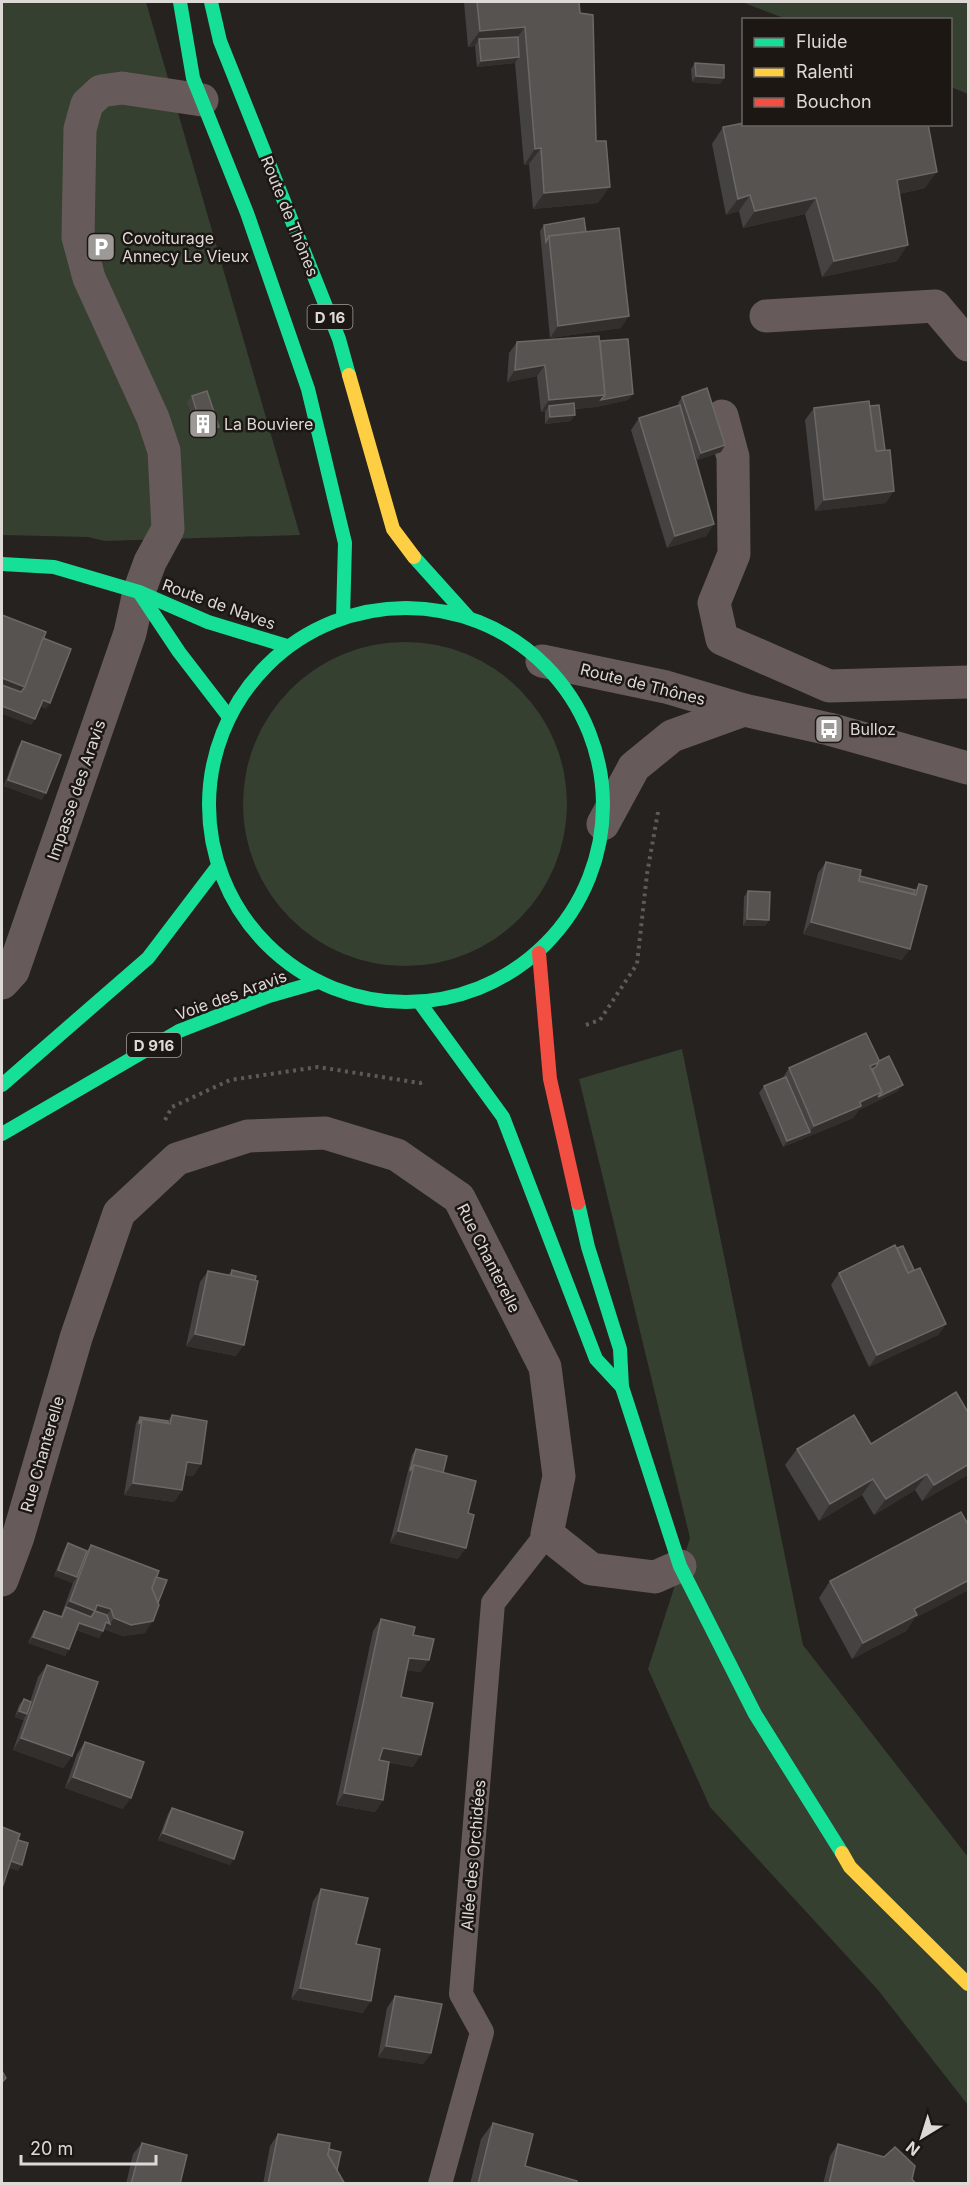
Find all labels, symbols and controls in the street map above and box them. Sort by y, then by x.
legend [742,18,952,126]
text: Fluide [796,31,848,52]
text: Ralenti [796,61,853,82]
text: Bouchon [796,91,872,112]
street label: Route de Thônes [257,153,323,279]
place label: Covoiturage Annecy Le Vieux [122,228,249,266]
parking icon: Covoiturage Annecy Le Vieux [85,231,117,263]
road number: D 16 [308,305,352,329]
building icon: La Bouviere [187,408,219,440]
place label: La Bouviere [224,414,313,434]
street label: Route de Naves [160,574,278,634]
street label: Route de Thônes [578,659,708,709]
bus stop icon: Bulloz [813,713,845,745]
street label: Impasse des Aravis [43,717,109,863]
place label: Bulloz [850,719,896,739]
street label: Voie des Aravis [173,966,289,1024]
road number: D 916 [127,1033,181,1057]
street label: Rue Chanterelle [453,1200,525,1316]
street label: Rue Chanterelle [16,1394,68,1514]
street label: Allée des Orchidées [456,1779,490,1931]
north arrow [892,2107,952,2167]
scale bar [21,2128,156,2166]
text: N [902,2137,924,2160]
text: 20 m [30,2138,73,2159]

